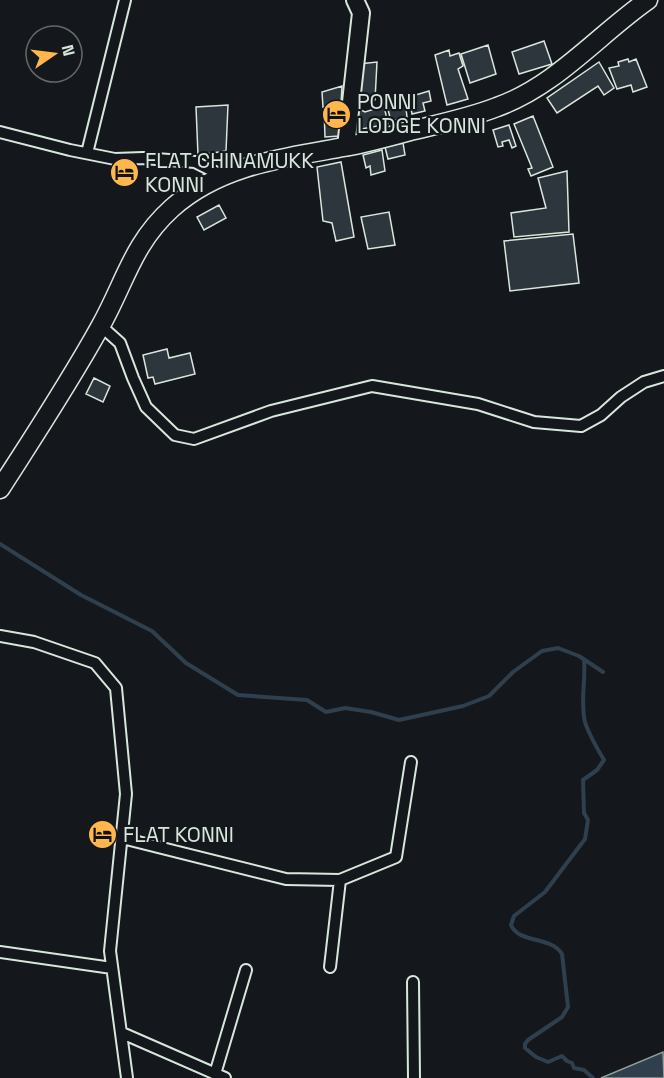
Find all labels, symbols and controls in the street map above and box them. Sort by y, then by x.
north arrow [24,24,84,84]
text: N [57,43,80,58]
place label: PONNI LODGE KONNI [357,88,486,139]
hotel icon: PONNI LODGE KONNI [320,98,352,130]
place label: FLAT CHINAMUKK KONNI [145,147,314,198]
hotel icon: FLAT CHINAMUKK KONNI [108,157,140,189]
hotel icon: FLAT KONNI [86,819,118,851]
place label: FLAT KONNI [123,821,234,848]

